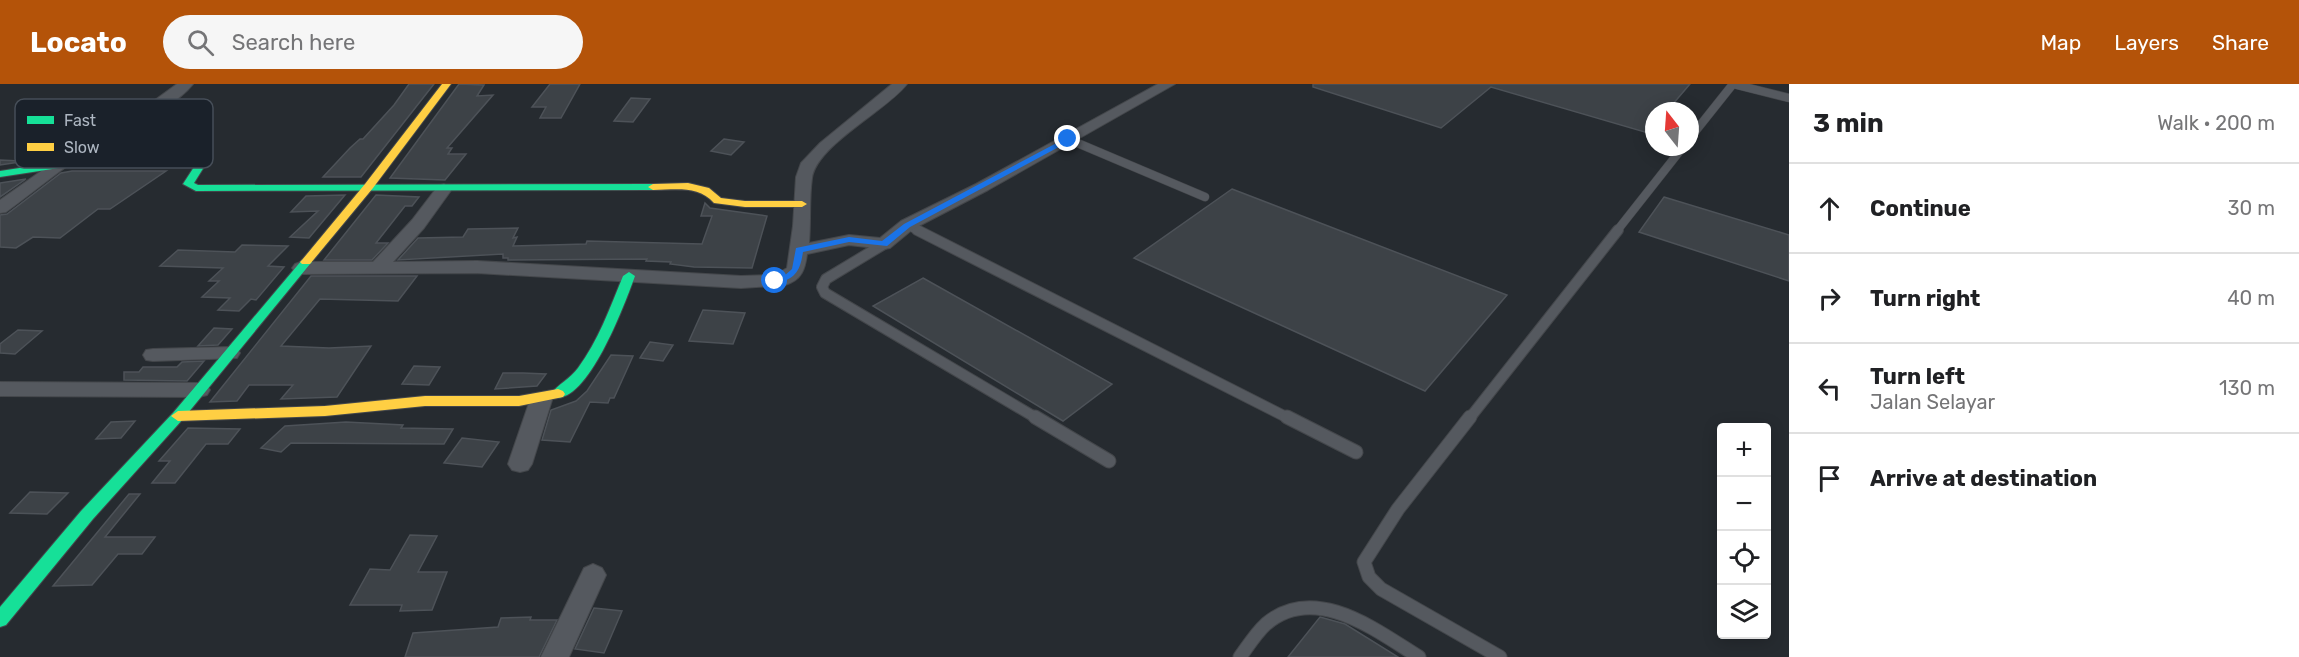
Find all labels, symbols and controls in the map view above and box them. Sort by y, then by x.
search box [163,15,583,69]
text: Locato [30,26,127,59]
icon: search [184,26,217,59]
text: Search here [232,29,355,56]
text: Map [2040,30,2081,55]
text: Layers [2114,30,2179,55]
text: Share [2212,30,2269,55]
legend [15,99,213,168]
north arrow [1645,102,1699,156]
text: 3 min [1813,108,1884,139]
text: Fast [64,111,96,130]
text: Walk · 200 m [2157,111,2275,135]
route end [1054,125,1080,151]
text: Slow [64,138,100,157]
icon: ahead [1813,192,1846,225]
text: Continue [1870,195,1971,222]
text: 30 m [2228,196,2275,220]
route start [761,267,787,293]
icon: right [1813,282,1846,315]
text: Turn right [1870,285,1980,312]
text: 40 m [2227,286,2275,310]
text: Turn left [1870,363,1965,390]
icon: left [1813,372,1846,405]
text: 130 m [2219,376,2275,400]
text: Jalan Selayar [1870,390,1995,414]
map controls [1717,423,1771,639]
button: + [1717,423,1771,477]
icon: arrive [1813,462,1846,495]
text: Arrive at destination [1870,465,2097,492]
button: − [1717,477,1771,531]
button: locate [1717,531,1771,585]
button: layers [1717,585,1771,639]

